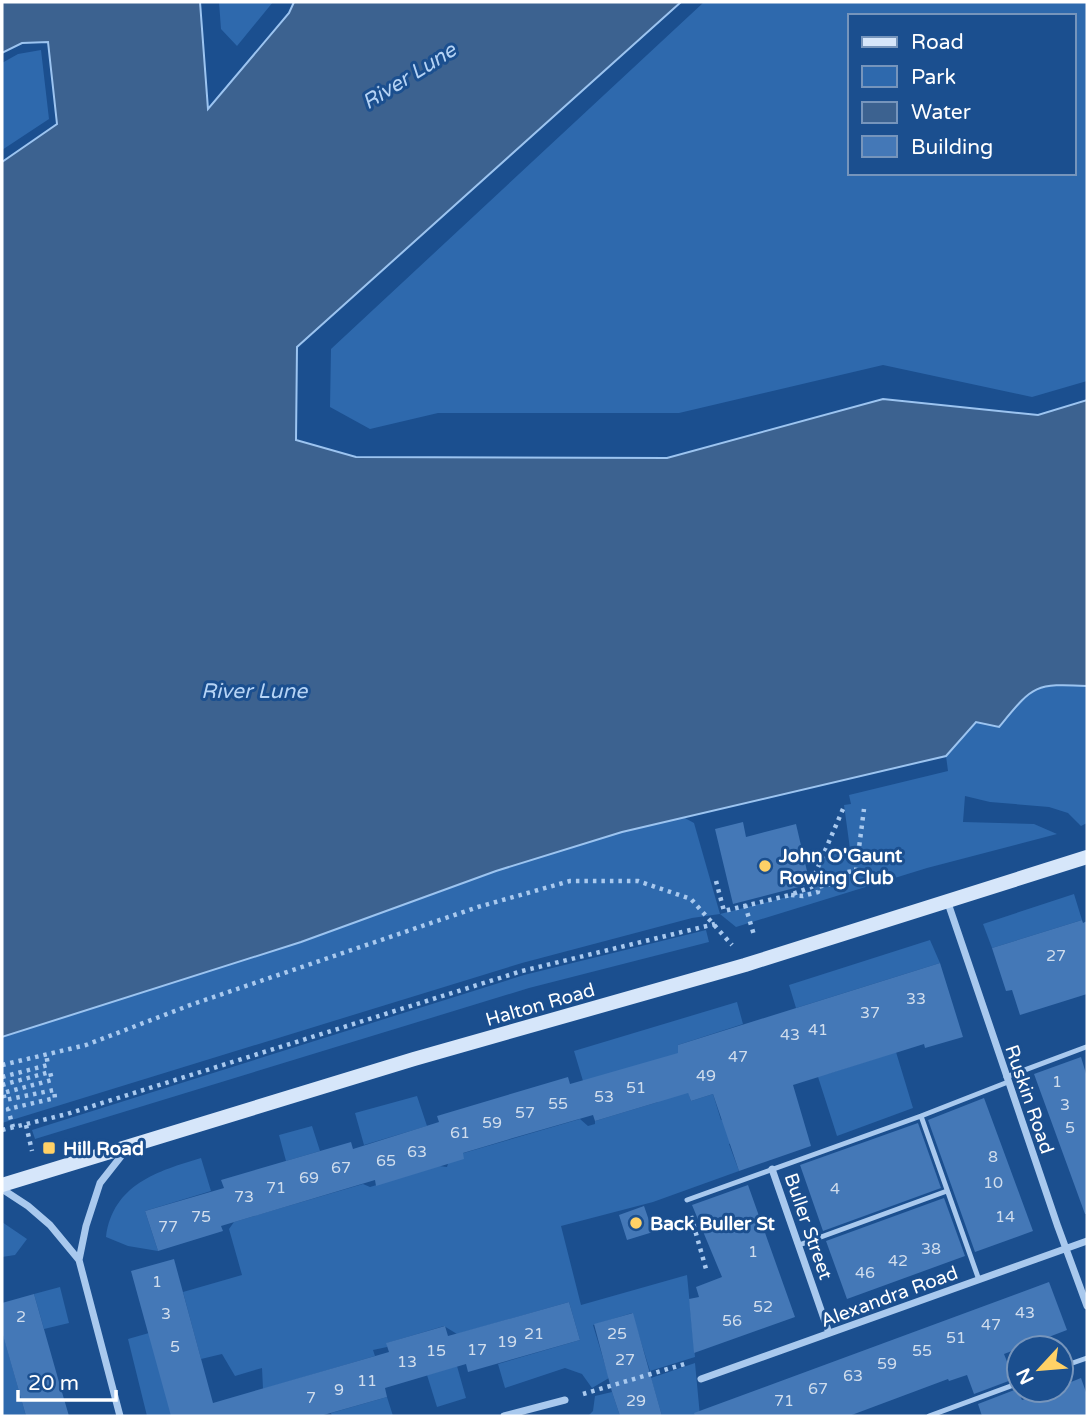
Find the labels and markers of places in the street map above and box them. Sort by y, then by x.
place label: John O'Gaunt Rowing Club [778,845,903,890]
marker: John O'Gaunt Rowing Club [757,858,773,874]
place label: Hill Road [63,1138,144,1160]
marker: Hill Road [41,1140,57,1156]
place label: Back Buller St [650,1213,776,1235]
marker: Back Buller St [628,1215,644,1231]

